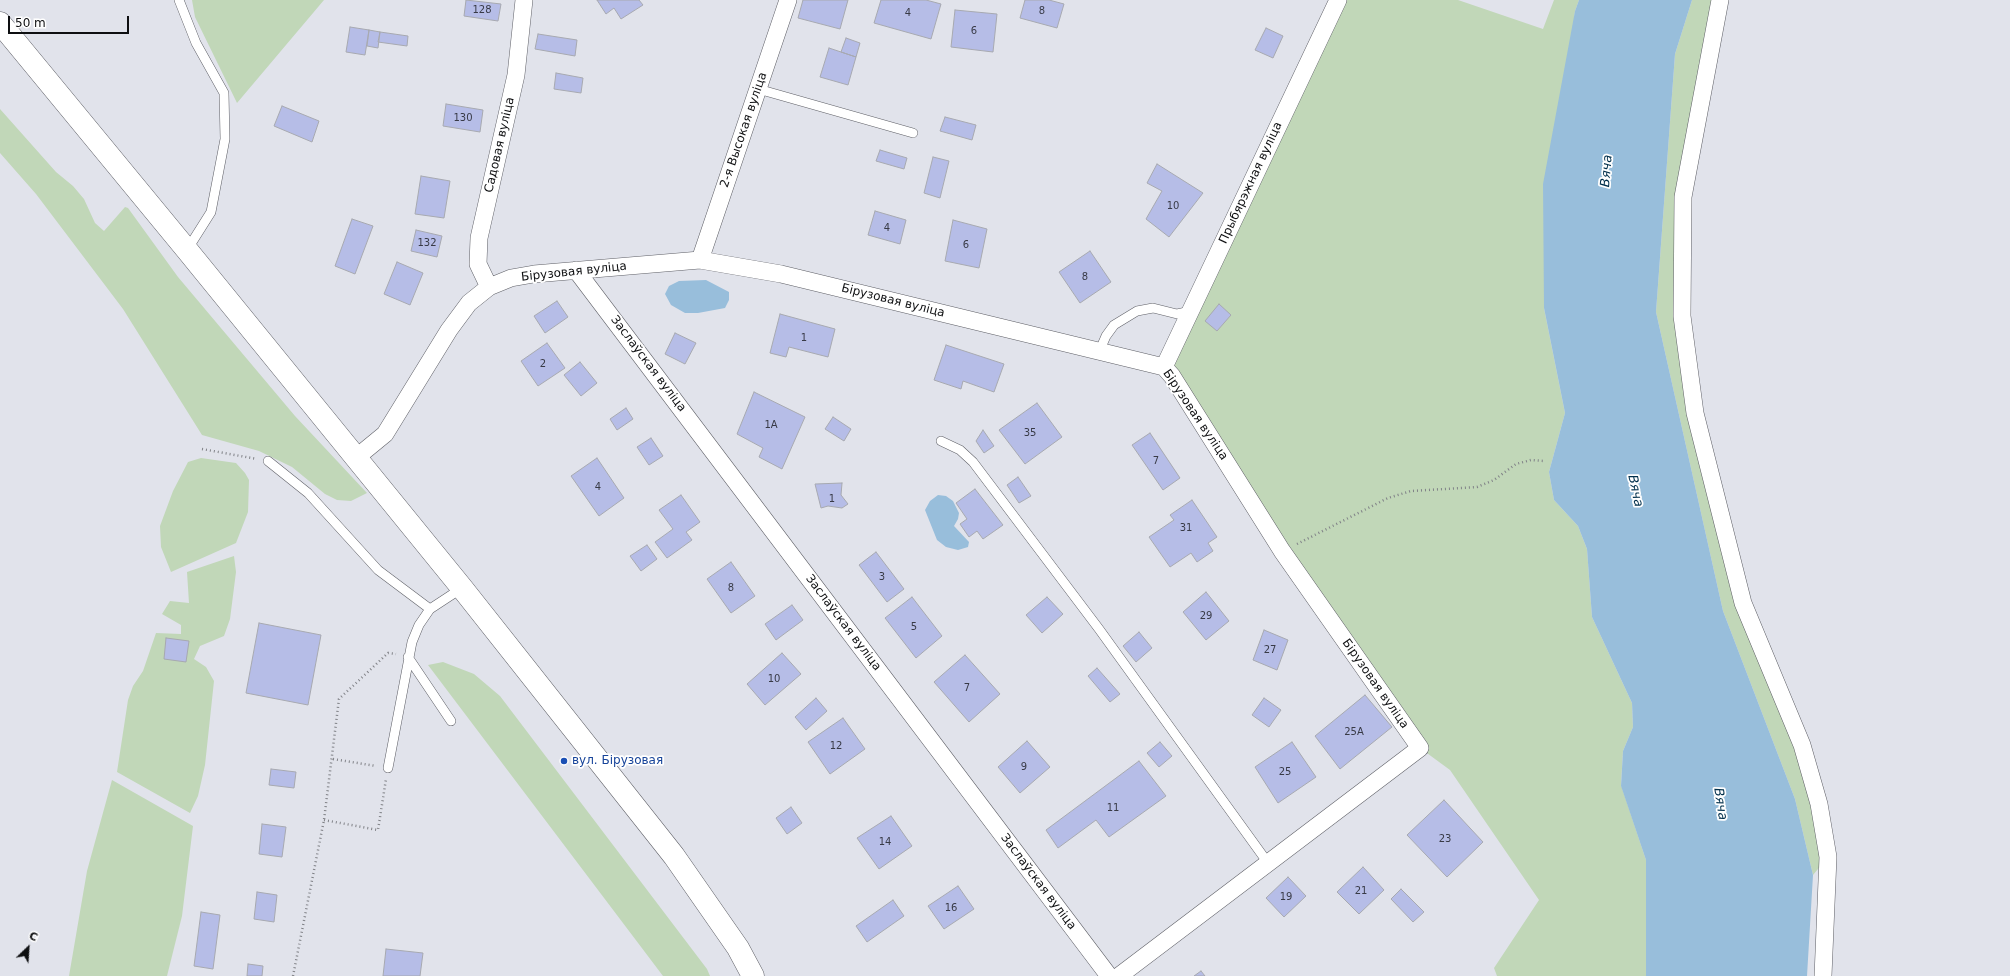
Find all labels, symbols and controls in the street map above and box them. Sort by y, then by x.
house number: 128 [472,4,492,16]
house number: 8 [1039,5,1045,17]
house number: 4 [905,7,911,19]
scale bar [10,8,131,34]
text: 50 m [15,16,46,30]
house number: 6 [971,25,977,37]
street label: 2-я Высокая вуліца [717,70,771,190]
street label: Садовая вуліца [482,96,518,194]
house number: 130 [453,112,473,124]
street label: Прыбярэжная вуліца [1216,120,1286,246]
water label: Вяча [1598,154,1616,188]
house number: 10 [1167,200,1179,212]
house number: 4 [884,222,890,234]
house number: 132 [417,237,437,249]
house number: 6 [963,239,969,251]
street label: Бірузовая вуліца [520,259,628,285]
house number: 8 [1082,271,1088,283]
street label: Бірузовая вуліца [840,281,946,321]
street label: Заслаўская вуліца [607,313,689,415]
house number: 1 [801,332,807,344]
house number: 2 [540,358,546,370]
street label: Бірузовая вуліца [1159,367,1231,463]
house number: 1А [764,419,778,431]
house number: 35 [1024,427,1036,439]
house number: 7 [1153,455,1159,467]
water label: Вяча [1624,474,1646,508]
house number: 4 [595,481,601,493]
house number: 1 [829,493,835,505]
house number: 31 [1180,522,1192,534]
house number: 3 [879,571,885,583]
street label: Заслаўская вуліца [802,572,884,674]
house number: 8 [728,582,734,594]
house number: 29 [1200,610,1212,622]
house number: 5 [911,621,917,633]
street label: Бірузовая вуліца [1339,636,1411,732]
house number: 27 [1264,644,1276,656]
house number: 10 [768,673,780,685]
house number: 7 [964,682,970,694]
house number: 25А [1344,726,1364,738]
house number: 12 [830,740,842,752]
place label: вул. Бірузовая [572,754,663,768]
marker: вул. Бірузовая [559,756,569,766]
house number: 9 [1021,761,1027,773]
house number: 25 [1279,766,1291,778]
water label: Вяча [1710,787,1730,821]
house number: 11 [1107,802,1119,814]
street label: Заслаўская вуліца [997,831,1079,933]
house number: 23 [1439,833,1451,845]
house number: 14 [879,836,891,848]
house number: 21 [1355,885,1367,897]
house number: 19 [1280,891,1292,903]
house number: 16 [945,902,957,914]
north arrow [8,928,48,968]
text: С [27,929,40,944]

